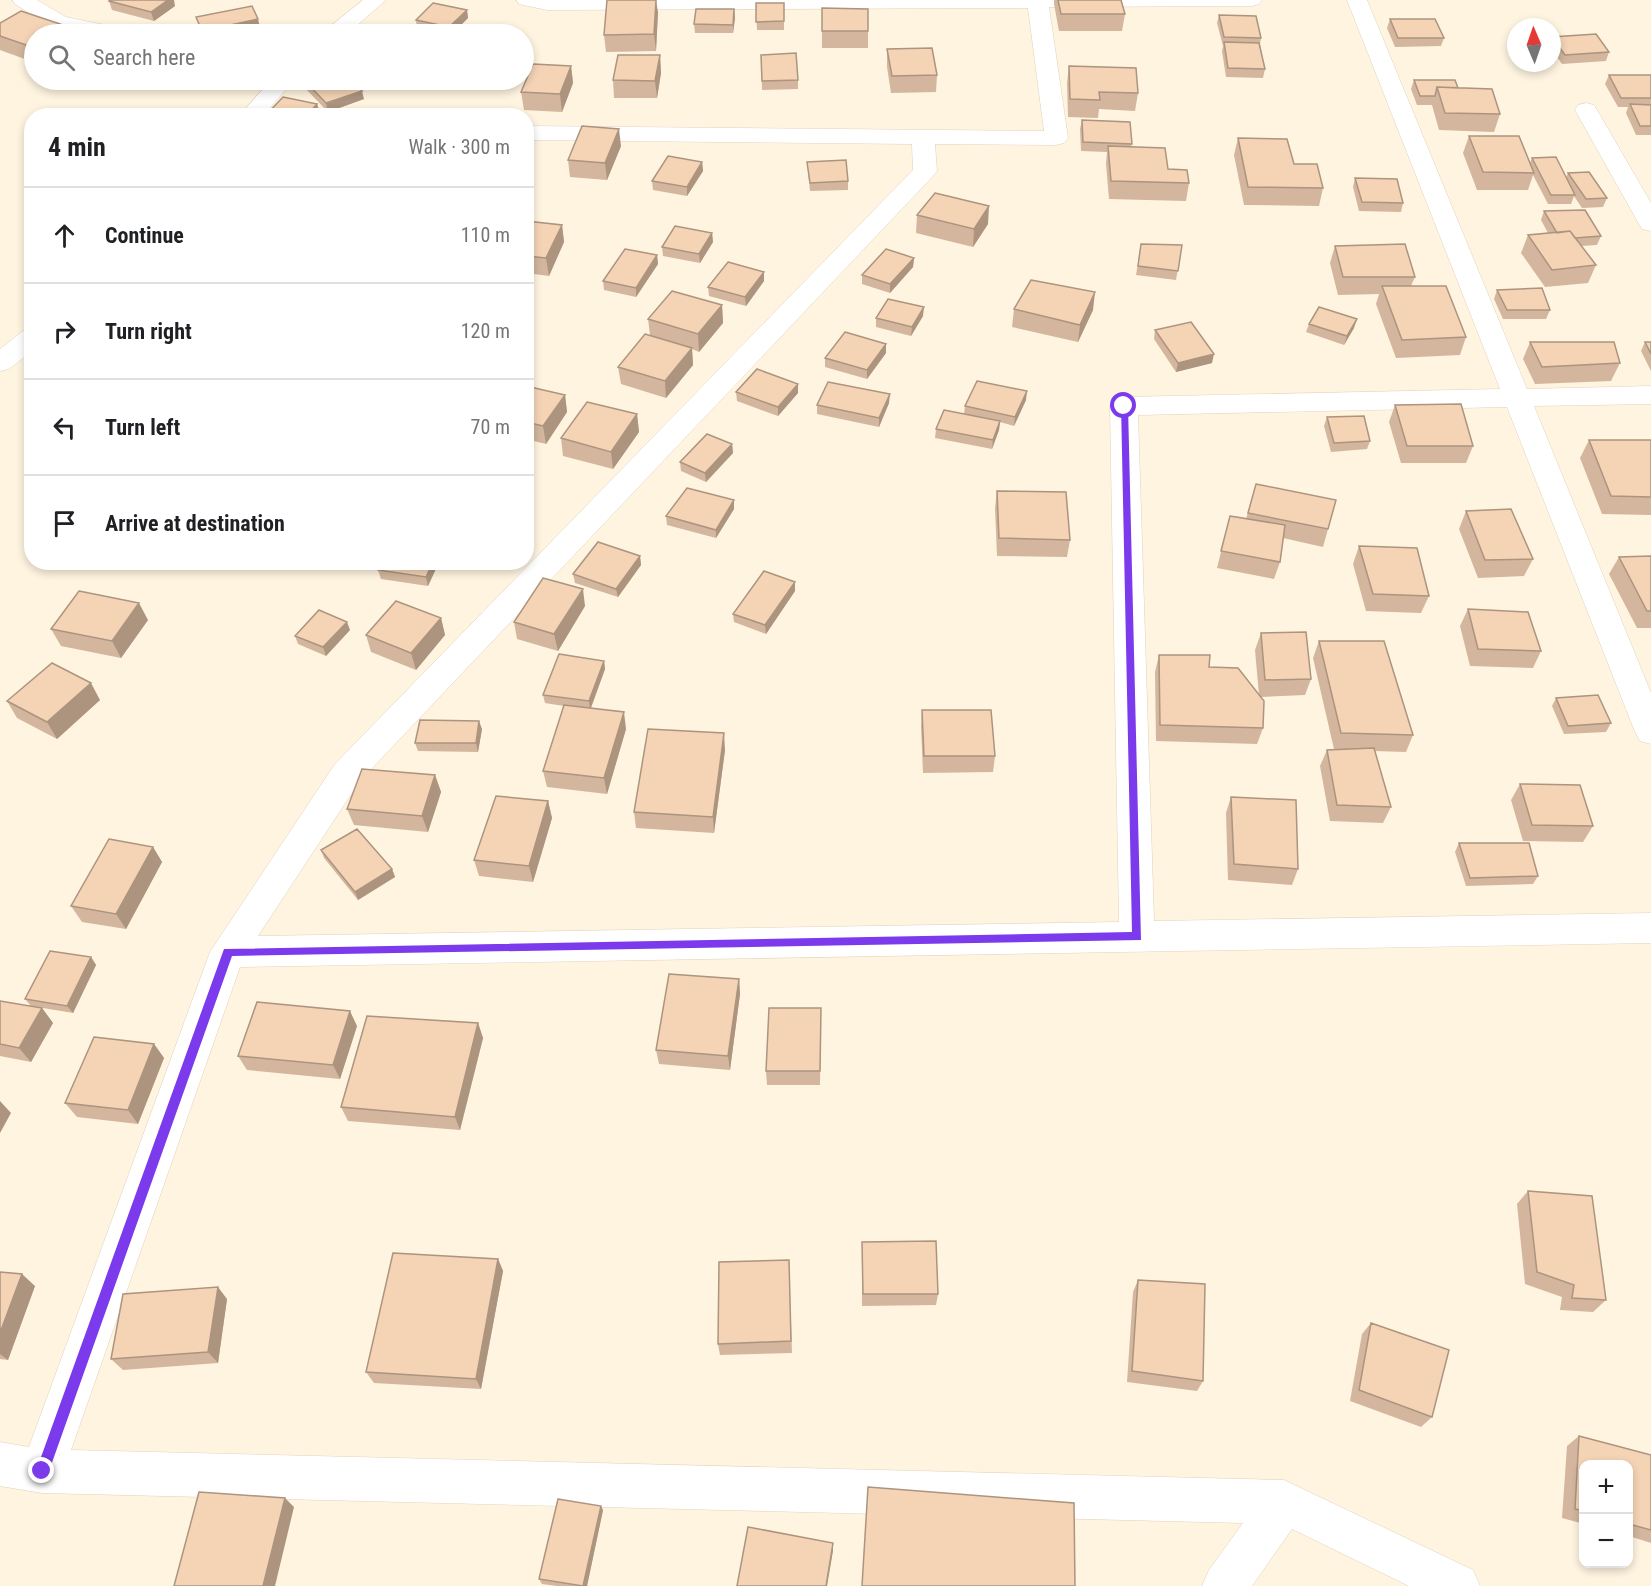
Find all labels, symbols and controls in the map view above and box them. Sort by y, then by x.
north arrow [1507,18,1561,72]
search box [24,24,534,90]
icon: search [45,41,78,74]
text: Search here [93,45,195,70]
text: 4 min [48,132,106,162]
text: Walk · 300 m [409,135,510,159]
icon: ahead [48,219,81,252]
text: Continue [105,223,184,248]
text: 110 m [461,223,510,247]
icon: right [48,315,81,348]
text: Turn right [105,319,192,344]
text: 120 m [461,319,510,343]
route start [1110,392,1136,418]
icon: left [48,411,81,444]
text: Turn left [105,415,180,440]
text: 70 m [471,415,510,439]
icon: arrive [48,507,81,540]
text: Arrive at destination [105,511,285,536]
route end [28,1457,54,1483]
map controls [1579,1460,1633,1568]
button: + [1579,1460,1633,1514]
button: − [1579,1514,1633,1568]

